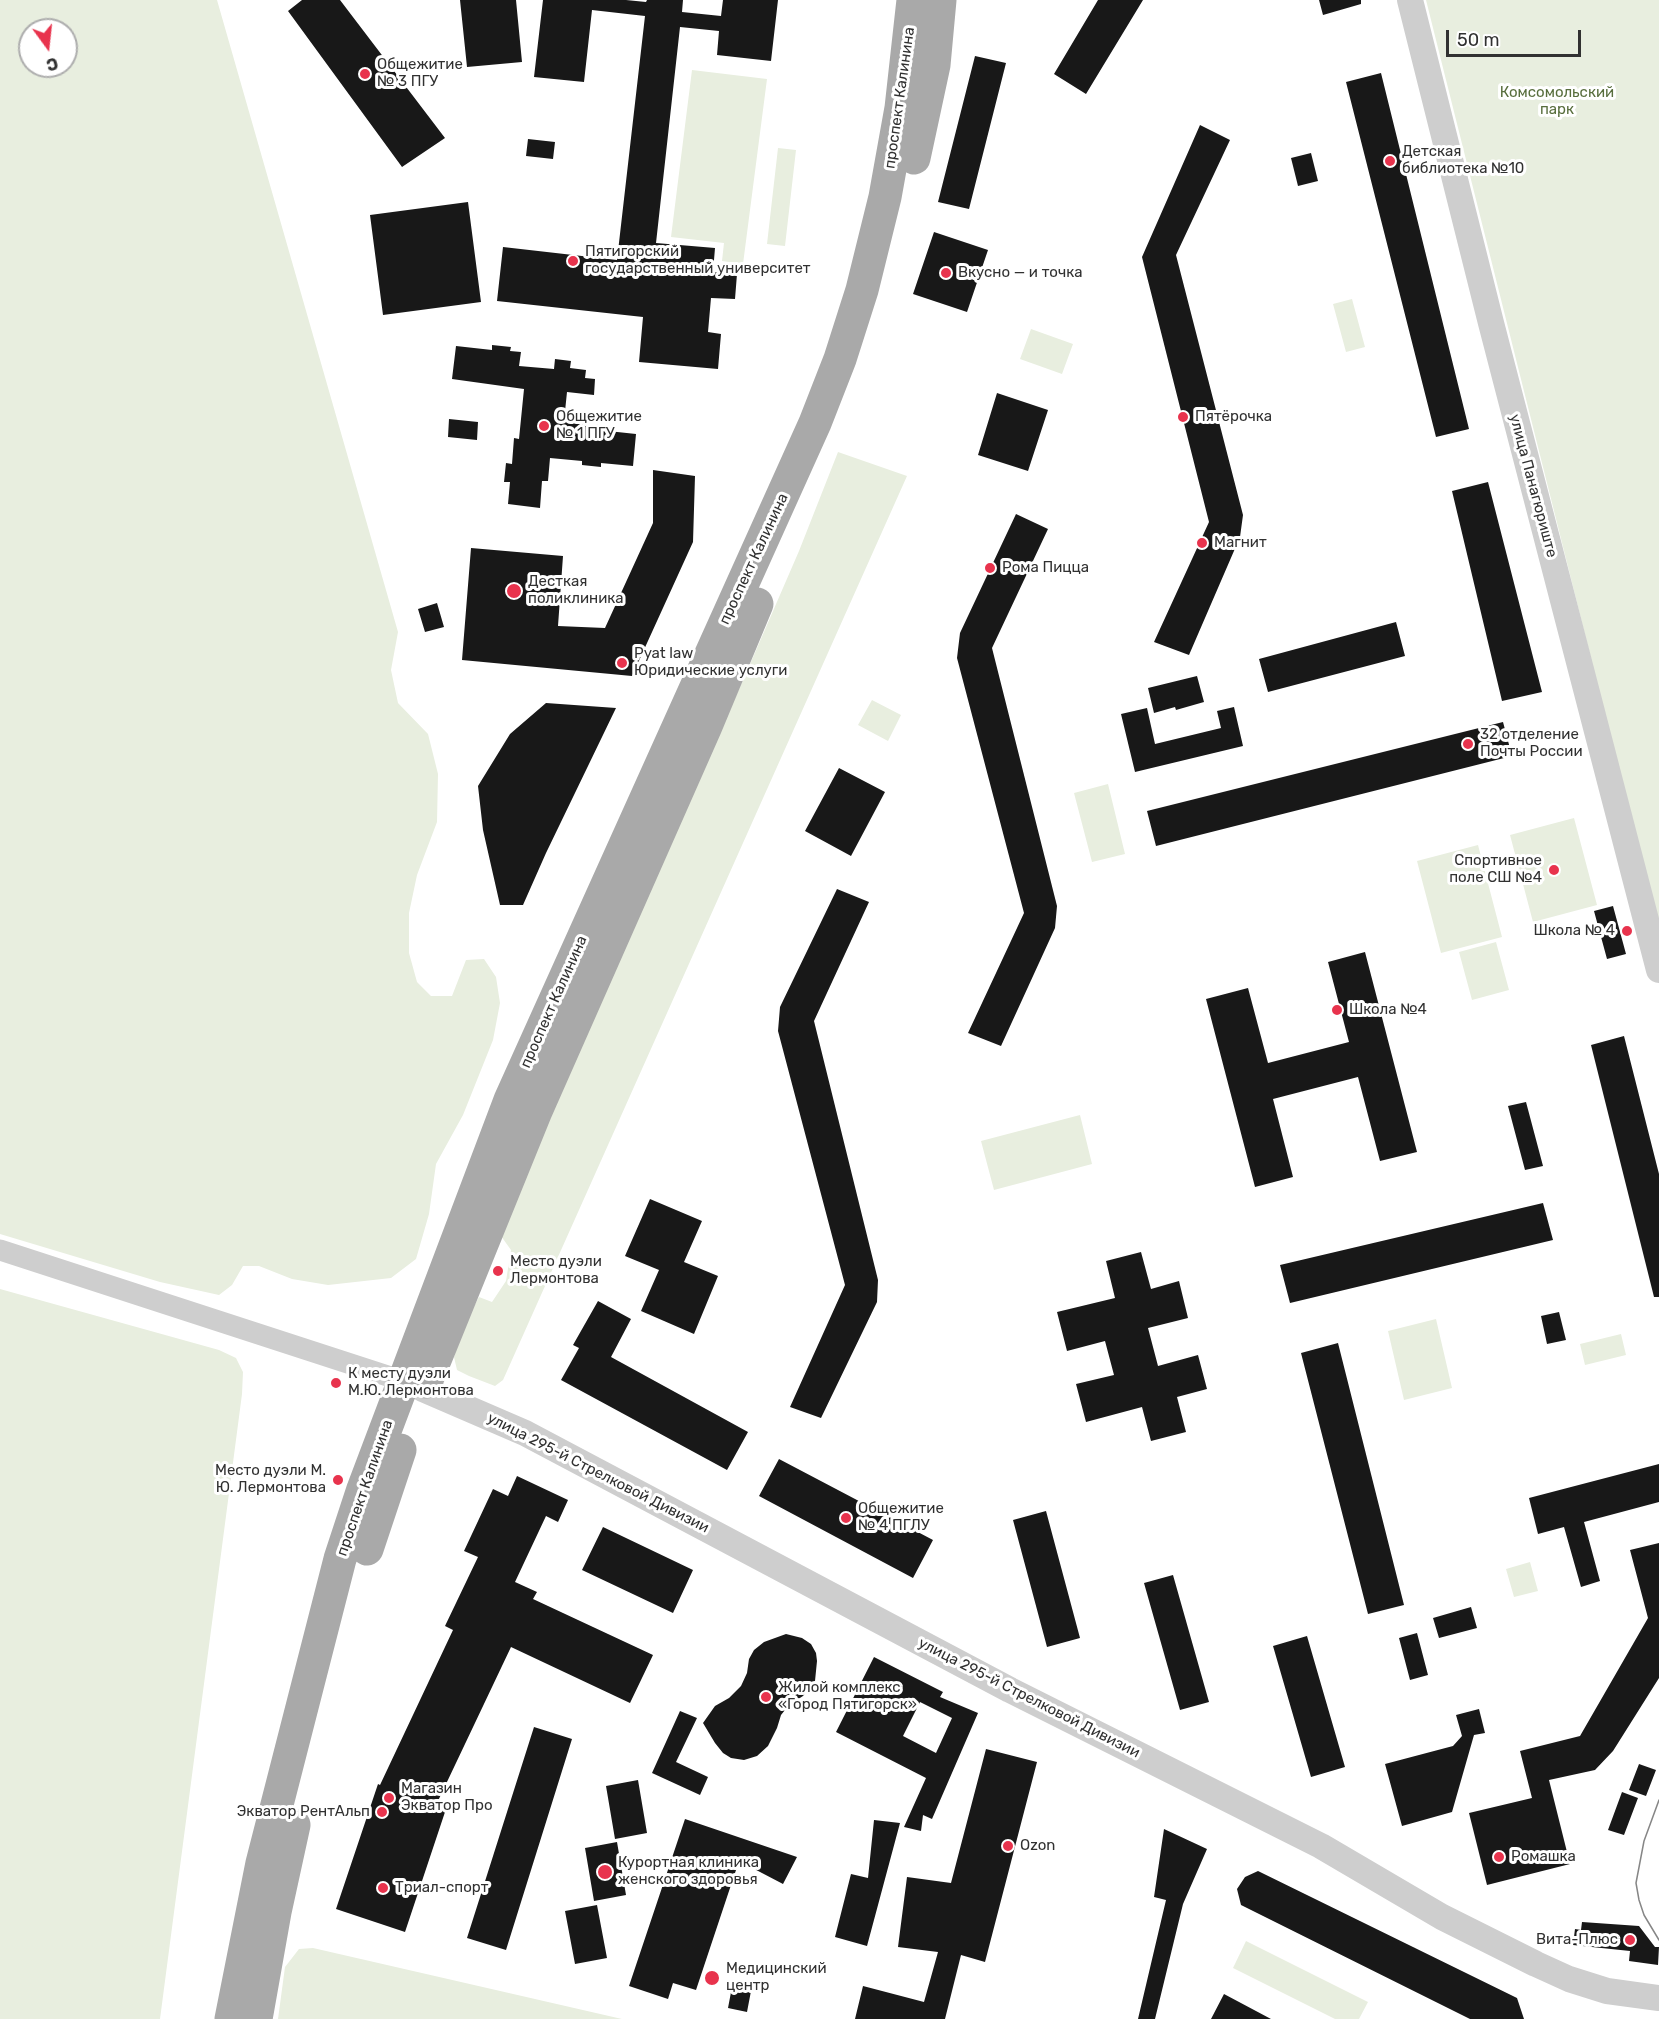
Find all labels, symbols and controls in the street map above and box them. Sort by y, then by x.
north arrow [18,18,78,78]
scale bar [1449,18,1584,56]
street label: проспект Калинина [881,26,919,170]
text: 50 m [1457,29,1500,51]
text: С [44,53,60,75]
place label: Общежитие № 3 ПГУ [377,56,463,91]
marker: Общежитие № 3 ПГУ [358,67,372,81]
park label: Комсомольский парк [1500,84,1614,119]
place label: Детская библиотека №10 [1402,143,1524,178]
marker: Детская библиотека №10 [1383,154,1397,168]
place label: Пятигорский государственный университет [585,243,811,278]
marker: Пятигорский государственный университет [566,254,580,268]
place label: Вкусно — и точка [958,264,1083,282]
marker: Вкусно — и точка [939,266,953,280]
place label: Общежитие № 1 ПГУ [556,408,642,443]
place label: Пятёрочка [1195,408,1272,426]
marker: Пятёрочка [1176,410,1190,424]
street label: улица Панагюриште [1505,412,1561,560]
marker: Общежитие № 1 ПГУ [537,419,551,433]
street label: проспект Калинина [716,490,792,628]
place label: Магнит [1214,534,1267,552]
marker: Магнит [1195,536,1209,550]
place label: Рома Пицца [1002,559,1089,577]
marker: Рома Пицца [983,561,997,575]
place label: Десткая поликлиника [528,573,624,608]
marker: Десткая поликлиника [505,582,523,600]
place label: Pyat law Юридические услуги [634,645,787,680]
marker: Pyat law Юридические услуги [615,656,629,670]
place label: 32 отделение Почты России [1480,726,1583,761]
marker: 32 отделение Почты России [1461,737,1475,751]
place label: Спортивное поле СШ №4 [1449,852,1542,887]
marker: Спортивное поле СШ №4 [1547,863,1561,877]
place label: Школа № 4 [1533,922,1615,940]
marker: Школа № 4 [1620,924,1634,938]
street label: проспект Калинина [517,933,591,1071]
place label: Школа №4 [1349,1001,1427,1019]
marker: Школа №4 [1330,1003,1344,1017]
place label: Место дуэли Лермонтова [510,1253,602,1288]
marker: Место дуэли Лермонтова [491,1264,505,1278]
place label: К месту дуэли М.Ю. Лермонтова [348,1365,474,1400]
marker: К месту дуэли М.Ю. Лермонтова [329,1376,343,1390]
street label: улица 295-й Стрелковой Дивизии [484,1409,712,1537]
street label: проспект Калинина [333,1418,397,1558]
place label: Место дуэли М. Ю. Лермонтова [215,1462,326,1497]
marker: Место дуэли М. Ю. Лермонтова [331,1473,345,1487]
place label: Общежитие № 4 ПГЛУ [858,1500,944,1535]
marker: Общежитие № 4 ПГЛУ [839,1511,853,1525]
street label: улица 295-й Стрелковой Дивизии [915,1634,1143,1762]
place label: Жилой комплекс «Город Пятигорск» [778,1679,917,1714]
marker: Жилой комплекс «Город Пятигорск» [759,1690,773,1704]
place label: Магазин Экватор Про [401,1780,493,1815]
marker: Магазин Экватор Про [382,1791,396,1805]
place label: Экватор РентАльп [237,1803,370,1821]
marker: Экватор РентАльп [375,1805,389,1819]
place label: Ozon [1020,1837,1055,1855]
marker: Ozon [1001,1839,1015,1853]
place label: Ромашка [1511,1848,1576,1866]
marker: Ромашка [1492,1850,1506,1864]
place label: Курортная клиника женского здоровья [618,1854,759,1889]
marker: Курортная клиника женского здоровья [596,1863,614,1881]
place label: Триал-спорт [395,1879,488,1897]
marker: Триал-спорт [376,1881,390,1895]
place label: Вита-Плюс [1536,1931,1618,1949]
marker: Вита-Плюс [1623,1933,1637,1947]
place label: Медицинский центр [726,1960,827,1995]
marker: Медицинский центр [703,1969,721,1987]

